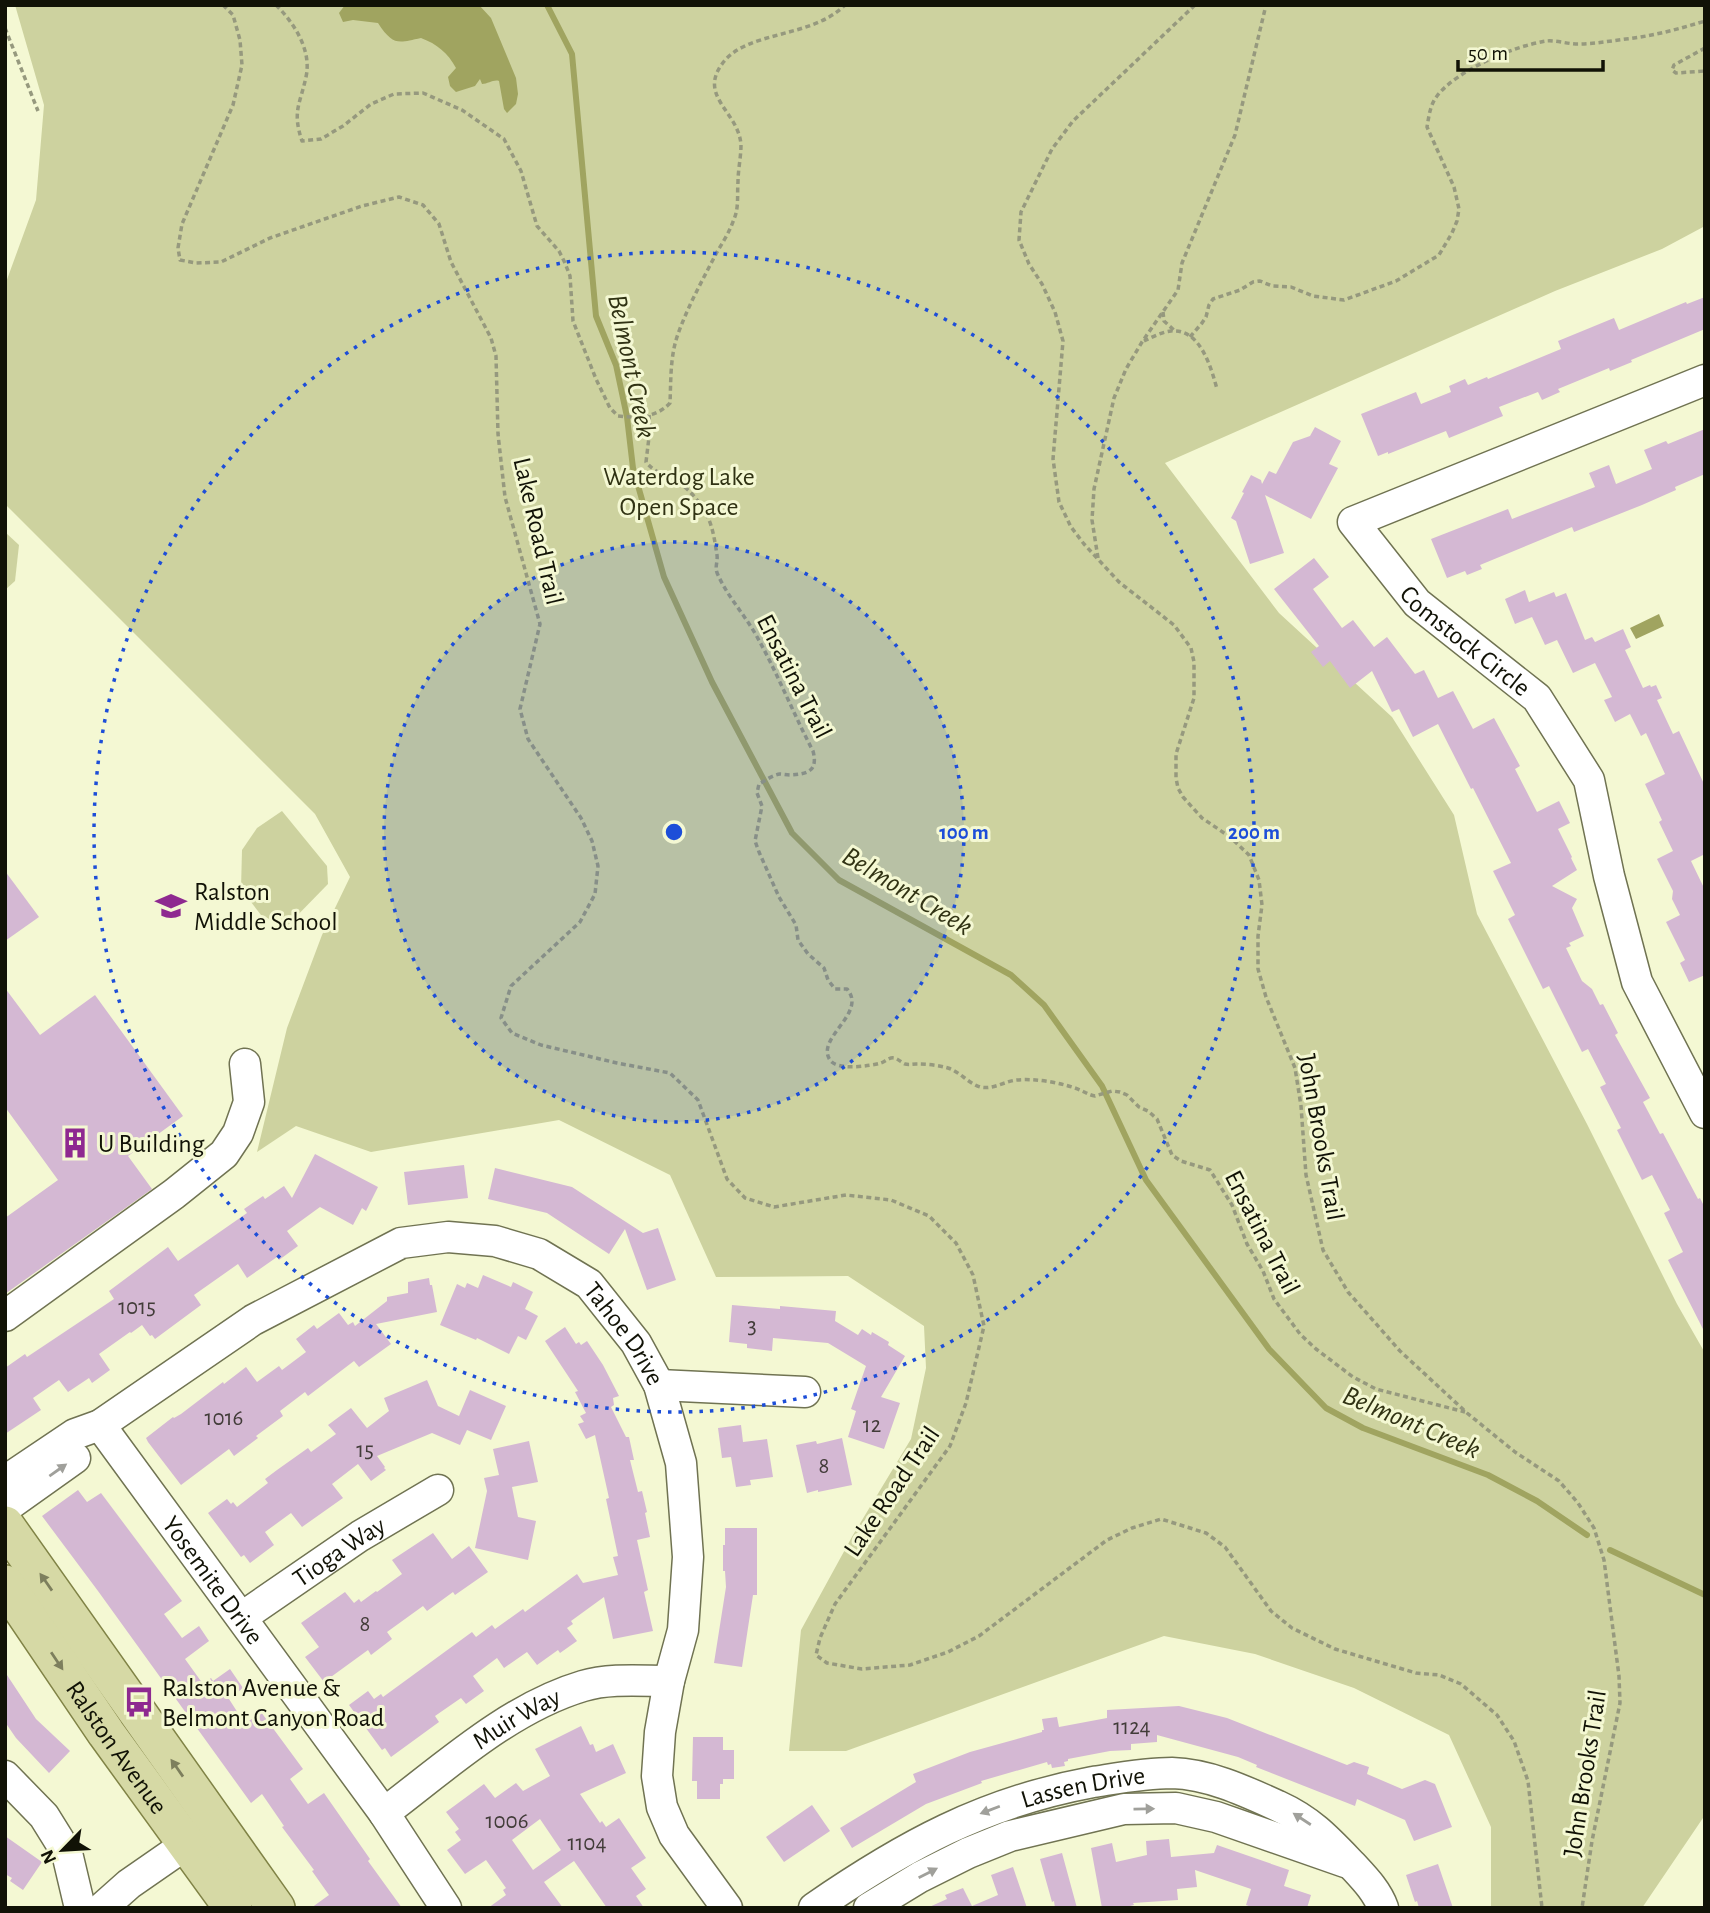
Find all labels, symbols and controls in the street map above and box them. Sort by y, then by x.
scale bar [1458,28,1603,72]
text: 50 m [1468,43,1508,64]
water label: Belmont Creek [602,292,660,441]
street label: Lake Road Trail [508,455,568,607]
park label: Waterdog Lake Open Space [603,464,755,520]
street label: Comstock Circle [1395,581,1535,701]
street label: Ensatina Trail [752,610,836,743]
centre of rings [662,820,686,844]
text: 100 m [939,822,989,843]
text: 200 m [1228,822,1280,843]
water label: Belmont Creek [837,842,977,941]
place label: Ralston Middle School [194,879,338,935]
school or university icon: Ralston Middle School [154,889,188,923]
street label: John Brooks Trail [1294,1052,1348,1222]
building icon: U Building [58,1126,92,1160]
place label: U Building [98,1131,205,1157]
street label: Ensatina Trail [1220,1166,1304,1299]
street label: Tahoe Drive [579,1277,668,1390]
house number: 1015 [118,1296,156,1319]
house number: 3 [747,1315,757,1338]
water label: Belmont Creek [1338,1381,1484,1464]
house number: 1016 [205,1407,243,1430]
house number: 12 [863,1414,881,1437]
street label: Lake Road Trail [839,1422,945,1561]
house number: 15 [356,1439,374,1462]
house number: 8 [819,1455,829,1478]
one-way arrow [49,1463,67,1477]
street label: Yosemite Drive [157,1512,268,1650]
street label: Tioga Way [288,1512,390,1592]
one-way arrow [39,1573,53,1591]
house number: 8 [360,1613,370,1636]
one-way arrow [50,1652,64,1670]
place label: Ralston Avenue & Belmont Canyon Road [162,1675,384,1731]
street label: Ralston Avenue [61,1677,172,1819]
street label: Muir Way [468,1684,564,1755]
bus stop icon: Ralston Avenue & Belmont Canyon Road [122,1685,156,1719]
street label: John Brooks Trail [1559,1688,1611,1858]
house number: 1124 [1113,1716,1151,1739]
one-way arrow [170,1759,184,1777]
street label: Lassen Drive [1018,1763,1146,1813]
one-way arrow [1133,1803,1155,1814]
one-way arrow [979,1805,1000,1816]
house number: 1006 [485,1810,529,1833]
one-way arrow [1292,1813,1311,1826]
north arrow [28,1815,98,1885]
house number: 1104 [567,1832,607,1855]
text: N [38,1847,60,1867]
one-way arrow [918,1868,938,1879]

